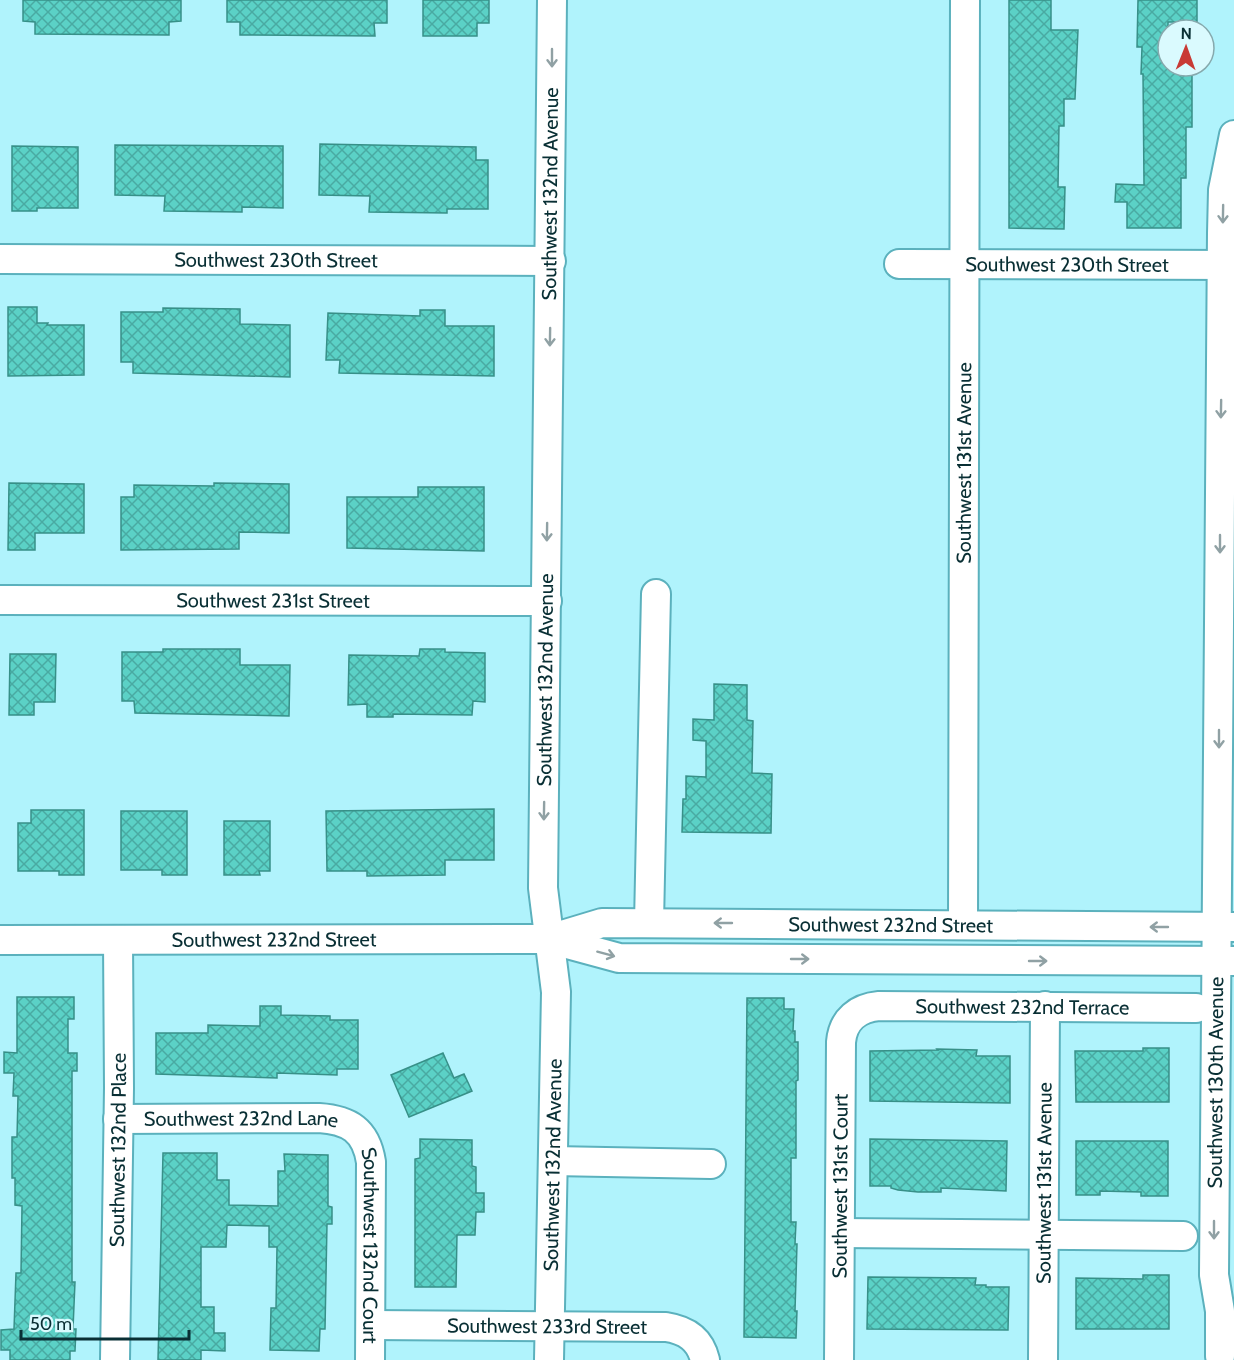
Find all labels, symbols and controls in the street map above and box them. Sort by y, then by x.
north arrow [1156,18,1216,78]
text: N [1180,24,1192,43]
one-way arrow [546,48,558,68]
street label: Southwest 132nd Avenue [537,87,563,300]
one-way arrow [1217,203,1229,223]
street label: Southwest 230th Street [174,248,378,272]
street label: Southwest 230th Street [965,252,1169,277]
one-way arrow [544,327,556,347]
street label: Southwest 131st Avenue [952,362,976,564]
one-way arrow [1215,398,1227,418]
one-way arrow [542,522,553,542]
one-way arrow [1214,533,1226,553]
street label: Southwest 132nd Avenue [532,573,558,786]
street label: Southwest 231st Street [176,588,370,613]
one-way arrow [1213,728,1225,748]
one-way arrow [538,801,550,821]
street label: Southwest 232nd Street [788,912,993,937]
one-way arrow [713,917,733,929]
one-way arrow [1150,921,1170,932]
street label: Southwest 232nd Street [172,927,377,952]
one-way arrow [596,949,615,961]
one-way arrow [790,953,810,965]
one-way arrow [1027,955,1047,967]
street label: Southwest 130th Avenue [1203,977,1228,1188]
street label: Southwest 232nd Terrace [915,994,1129,1020]
street label: Southwest 132nd Place [105,1053,131,1247]
street label: Southwest 132nd Avenue [539,1058,567,1272]
street label: Southwest 131st Avenue [1031,1082,1057,1284]
street label: Southwest 131st Court [828,1093,853,1278]
street label: Southwest 232nd Lane [144,1106,340,1133]
street label: Southwest 132nd Court [356,1145,383,1344]
one-way arrow [1208,1219,1220,1239]
scale bar [21,1303,189,1341]
text: 50 m [30,1313,72,1335]
street label: Southwest 233rd Street [447,1314,647,1339]

